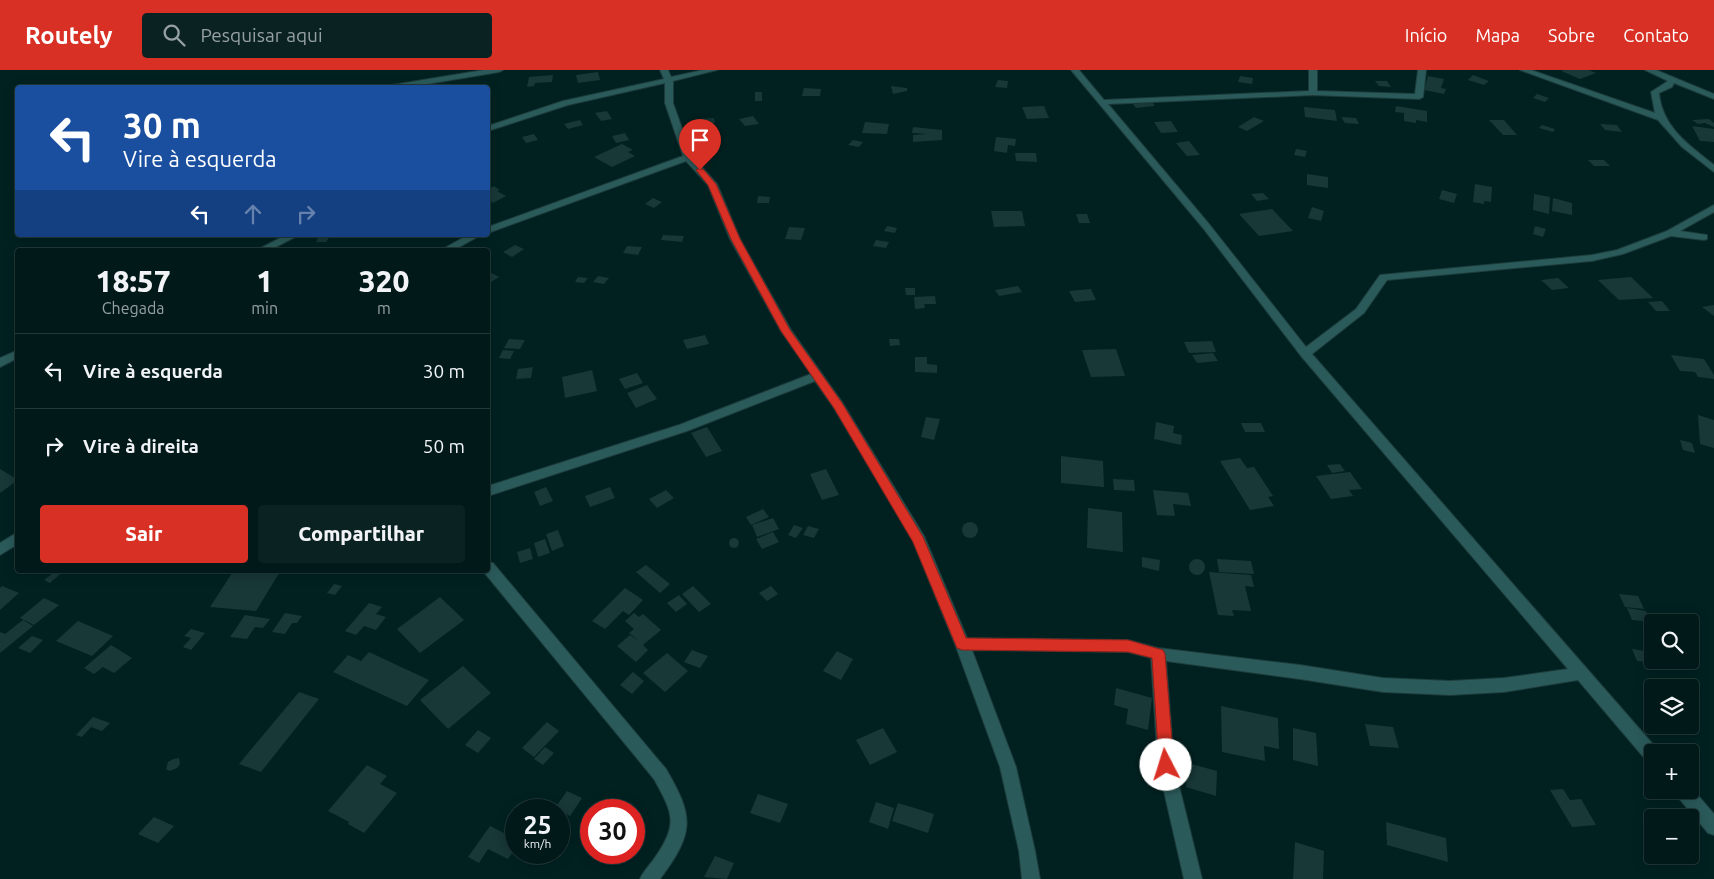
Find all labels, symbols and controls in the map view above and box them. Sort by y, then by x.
search box [142,13,492,58]
icon: search [160,21,188,49]
text: Routely [25,22,112,49]
text: Pesquisar aqui [200,24,323,46]
text: Início [1405,25,1447,45]
text: Mapa [1475,25,1520,45]
text: Sobre [1548,25,1595,45]
text: Contato [1623,25,1689,45]
icon: left [40,105,105,170]
text: 30 m [123,105,201,145]
pin [679,119,721,170]
icon: arrive [686,126,714,154]
text: Vire à esquerda [123,146,277,171]
icon: left [186,200,214,228]
icon: ahead [239,200,267,228]
icon: right [292,200,320,228]
text: 18:57 [96,264,171,298]
text: 1 [256,264,273,298]
text: 320 [359,264,409,298]
text: Chegada [102,299,165,317]
text: min [251,299,278,317]
text: m [377,299,391,317]
icon: left [40,357,68,385]
text: Vire à esquerda [83,360,223,382]
text: 30 m [423,360,465,382]
icon: right [40,432,68,460]
text: Vire à direita [83,435,199,457]
text: 50 m [423,435,465,457]
button: Sair [40,505,248,563]
button: Compartilhar [258,505,465,563]
map controls [1644,614,1699,864]
button: search [1644,614,1699,669]
button: layers [1644,679,1699,734]
position arrow [1139,738,1191,790]
button: + [1644,744,1699,799]
speed limit sign: 30 [580,799,645,864]
button: − [1644,809,1699,864]
text: 25 [523,811,552,839]
text: km/h [524,837,551,850]

